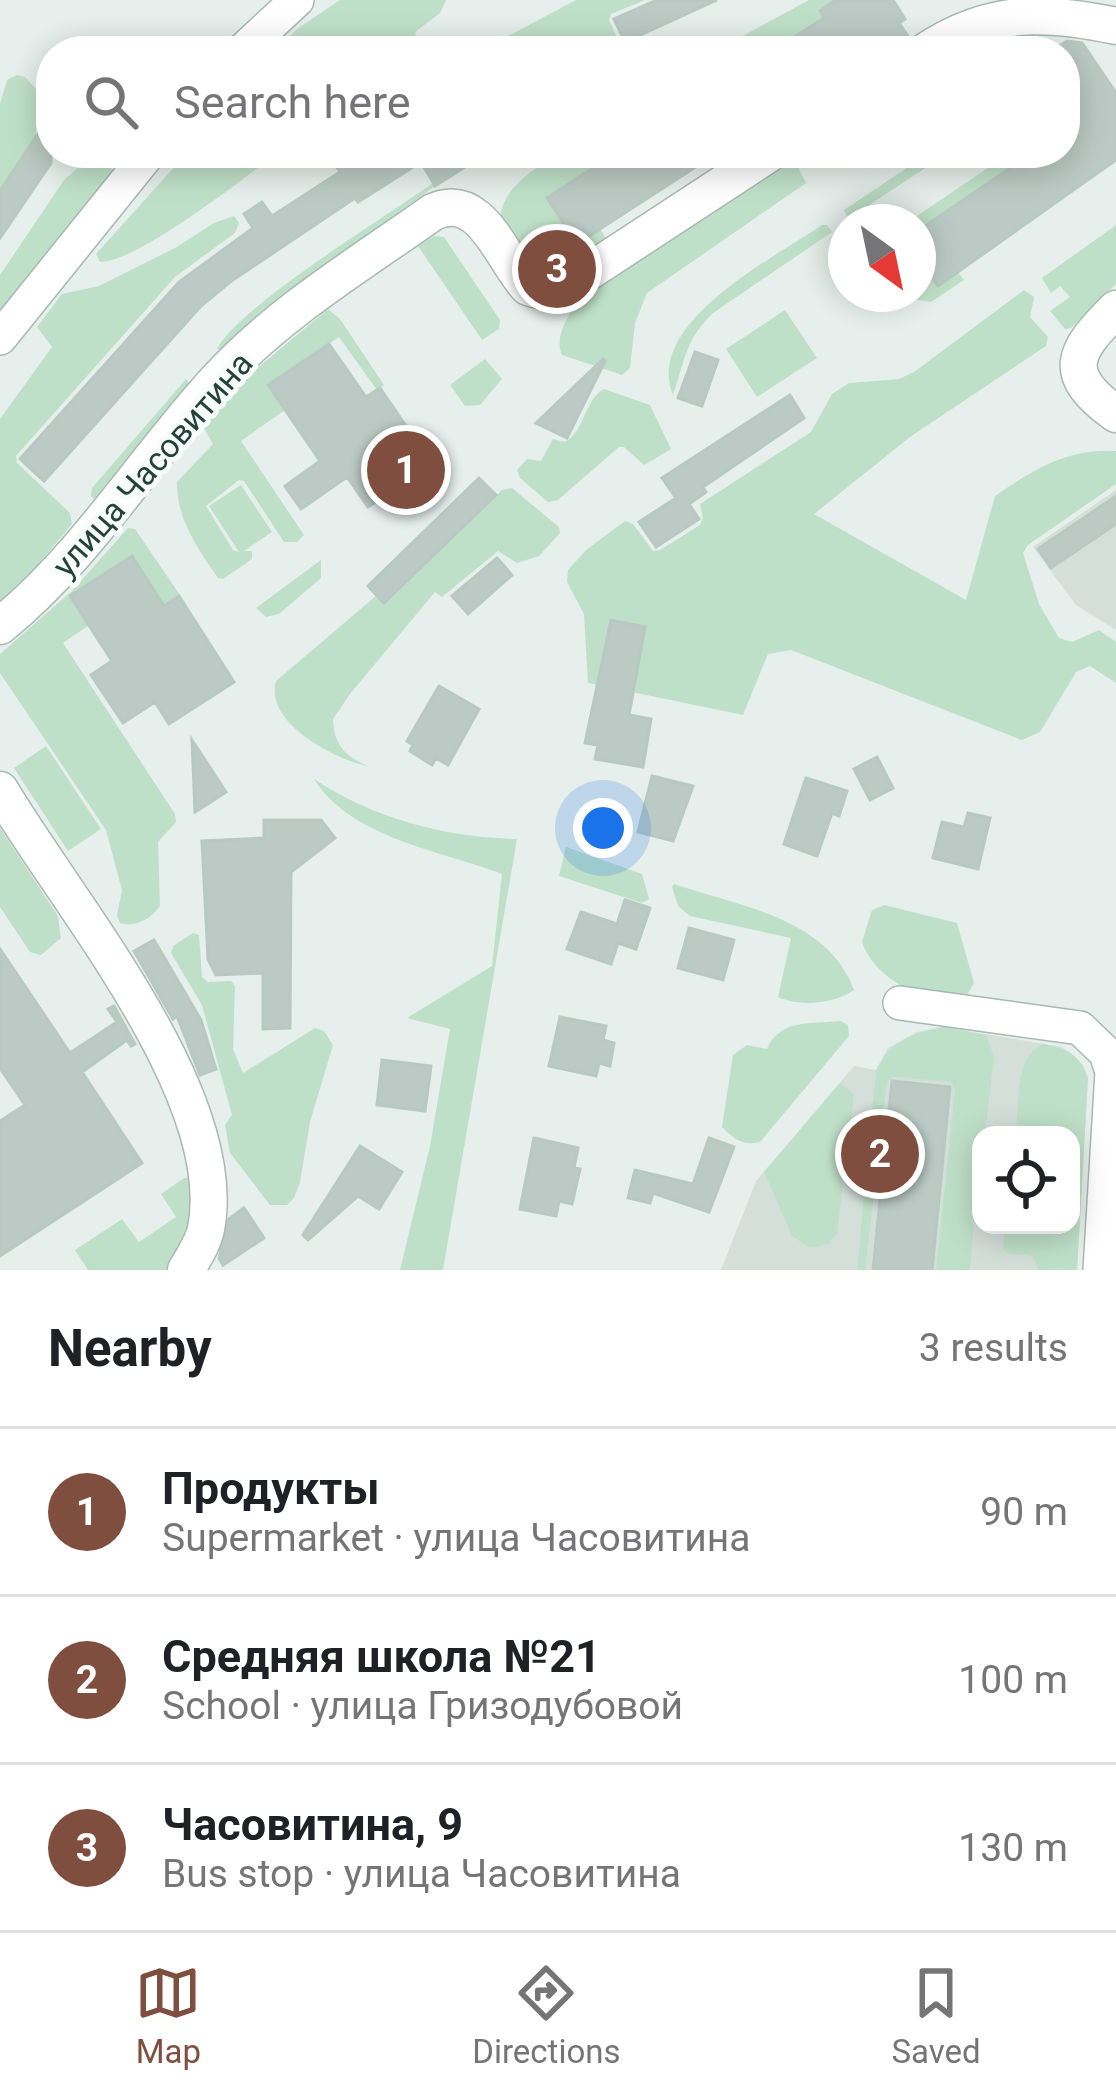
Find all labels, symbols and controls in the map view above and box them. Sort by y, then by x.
search box [36,36,1080,168]
icon: search [78,69,144,135]
text: Search here [174,76,411,129]
north arrow [828,204,936,312]
pin: 3 [518,224,596,314]
street label: улица Часовитина [44,344,261,585]
pin: 1 [367,425,445,515]
your location [573,798,633,858]
pin: 2 [841,1109,919,1199]
map controls [972,1126,1080,1234]
button: locate [972,1126,1080,1234]
text: Nearby [48,1319,212,1378]
text: 3 results [919,1325,1068,1371]
text: Продукты [162,1462,380,1515]
text: 1 [76,1489,98,1535]
text: 90 m [980,1489,1068,1535]
text: Supermarket · улица Часовитина [162,1515,751,1561]
text: Средняя школа №21 [162,1630,601,1683]
text: 2 [76,1657,98,1703]
text: 100 m [958,1657,1068,1703]
text: School · улица Гризодубовой [162,1683,683,1729]
text: Часовитина, 9 [162,1798,463,1851]
text: 3 [76,1825,98,1871]
text: 130 m [958,1825,1068,1871]
text: Bus stop · улица Часовитина [162,1851,681,1897]
tab: Map [135,1960,201,2071]
tab: Directions [472,1960,621,2071]
tab: Saved [891,1960,981,2071]

